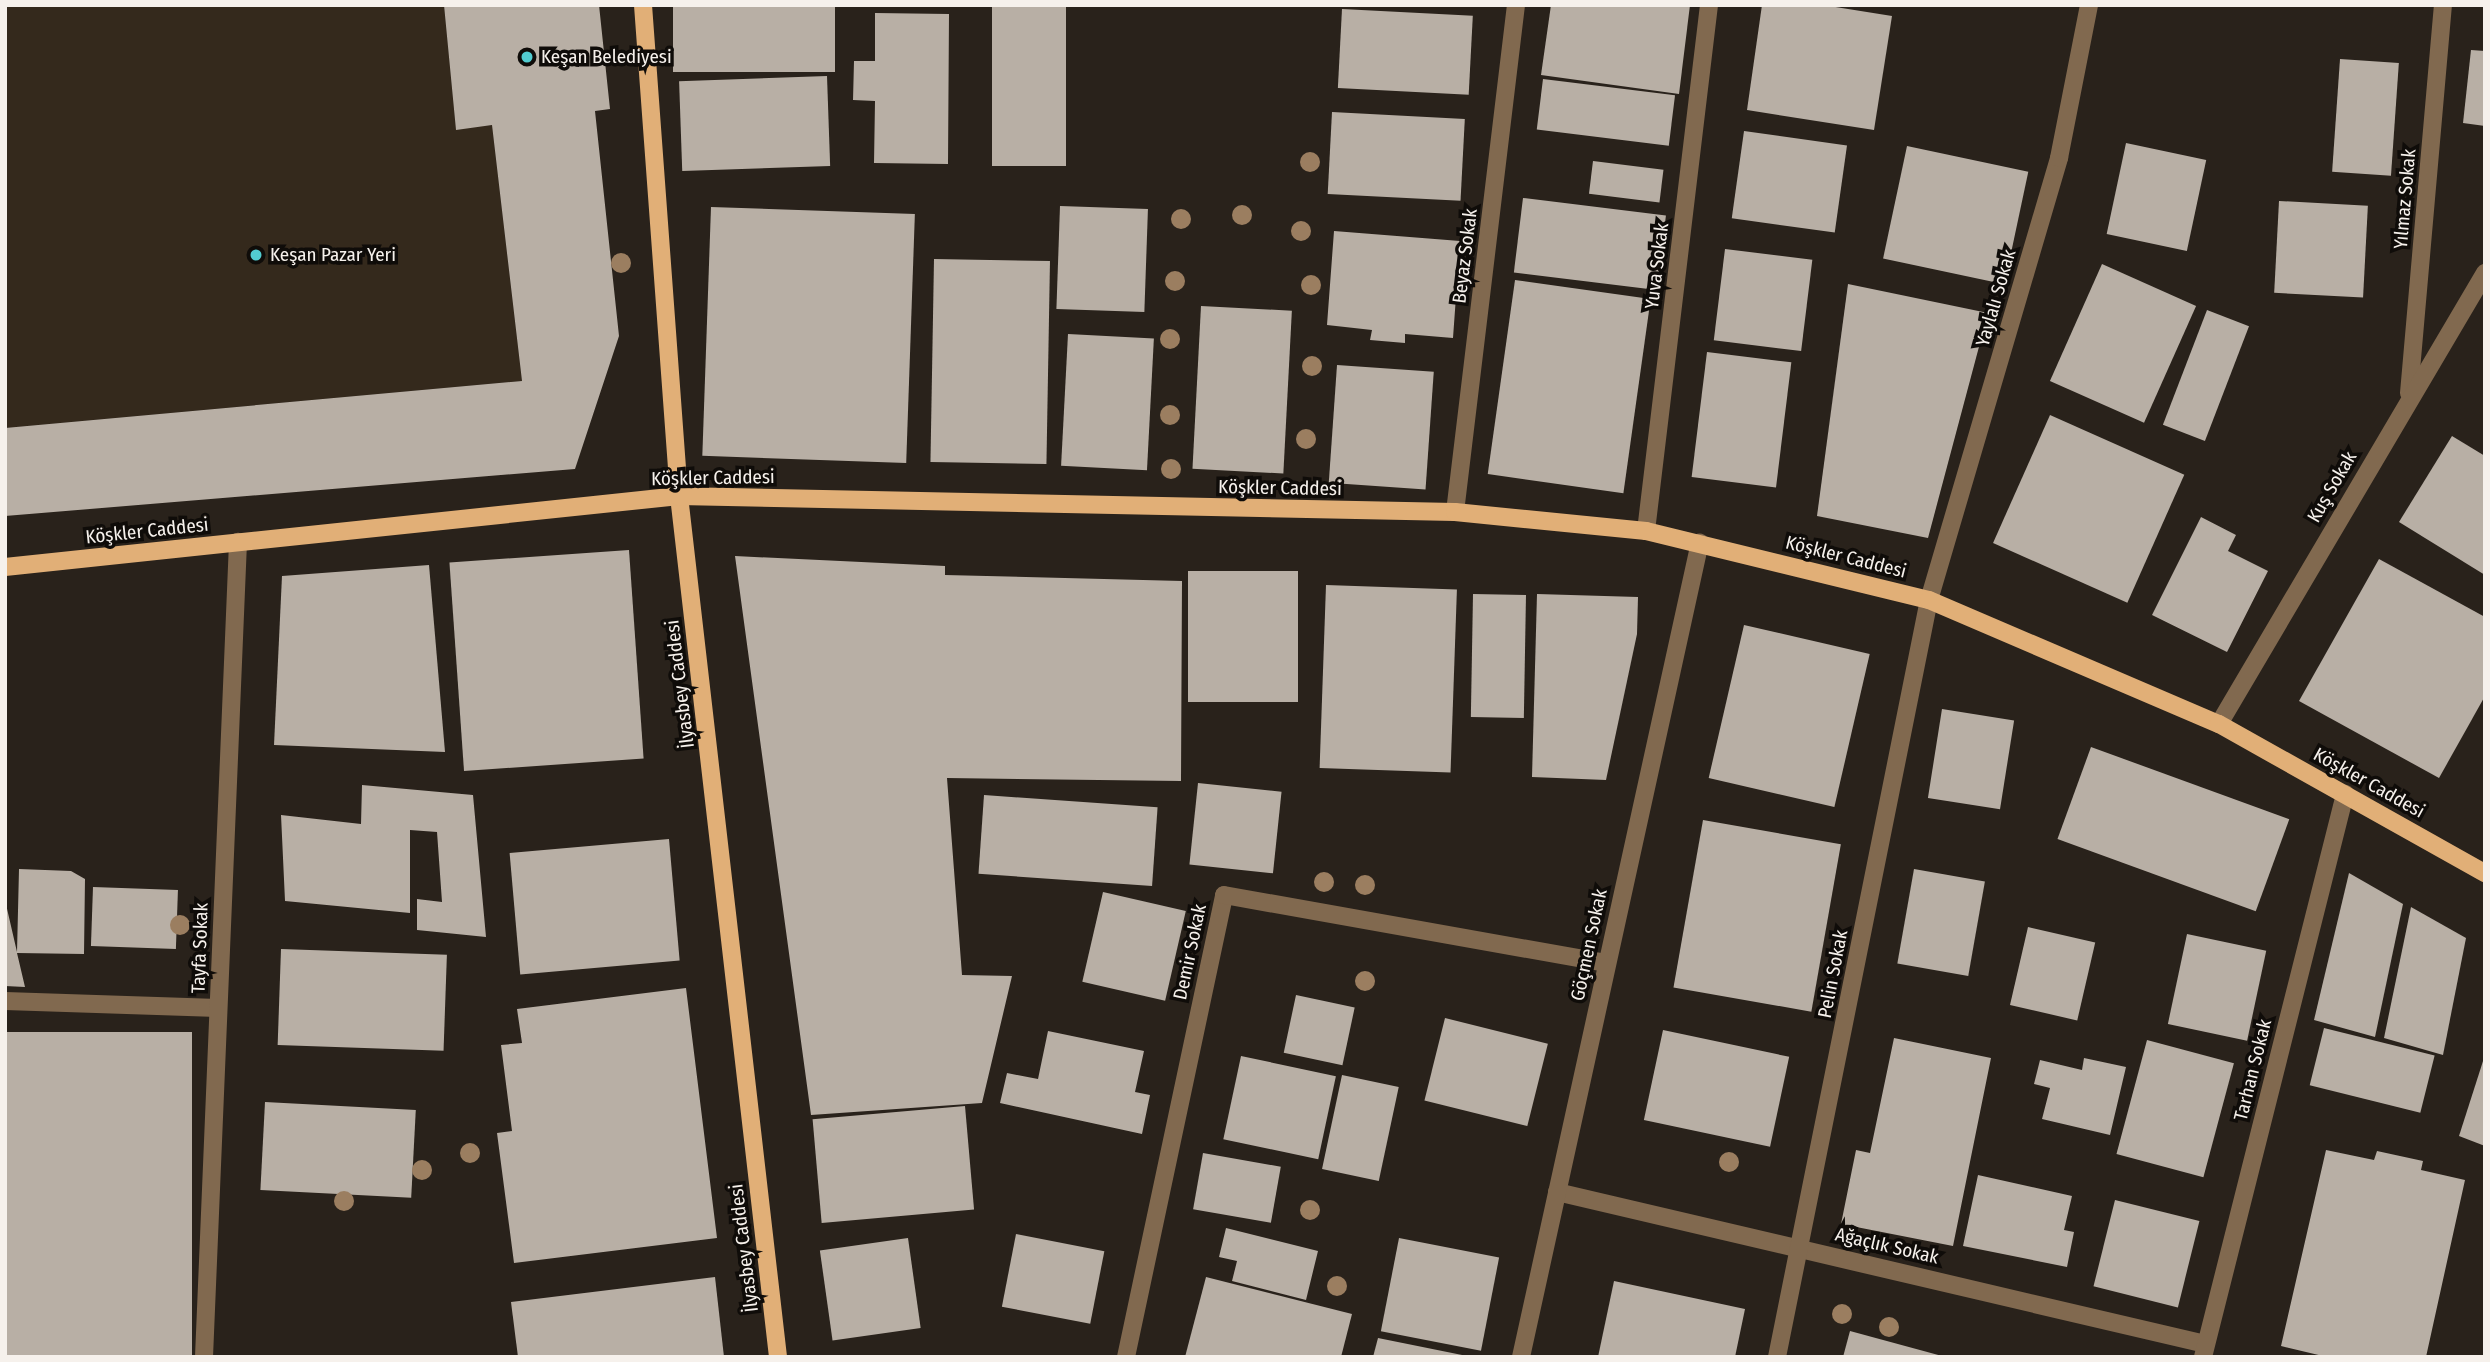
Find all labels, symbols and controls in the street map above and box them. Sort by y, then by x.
place label: Keşan Belediyesi [541,46,672,68]
marker: Keşan Belediyesi [519,49,535,65]
street label: Yılmaz Sokak [2389,148,2421,250]
street label: Beyaz Sokak [1448,207,1482,305]
street label: Yuva Sokak [1640,222,1674,310]
place label: Keşan Pazar Yeri [270,244,396,266]
marker: Keşan Pazar Yeri [248,247,264,263]
street label: Yaylalı Sokak [1971,247,2021,349]
street label: Kuş Sokak [2302,447,2362,527]
street label: Köşkler Caddesi [651,466,775,490]
street label: Köşkler Caddesi [1218,476,1342,500]
street label: Köşkler Caddesi [84,513,210,549]
street label: Köşkler Caddesi [1783,531,1909,583]
street label: İlyasbey Caddesi [661,619,699,749]
street label: Köşkler Caddesi [2309,743,2429,823]
street label: Göçmen Sokak [1566,887,1612,1003]
street label: Tayfa Sokak [187,902,213,994]
street label: Demir Sokak [1169,902,1211,1002]
street label: Pelin Sokak [1813,928,1853,1020]
street label: Tarhan Sokak [2229,1017,2277,1123]
street label: İlyasbey Caddesi [725,1183,763,1313]
street label: Ağaçlık Sokak [1833,1223,1941,1269]

